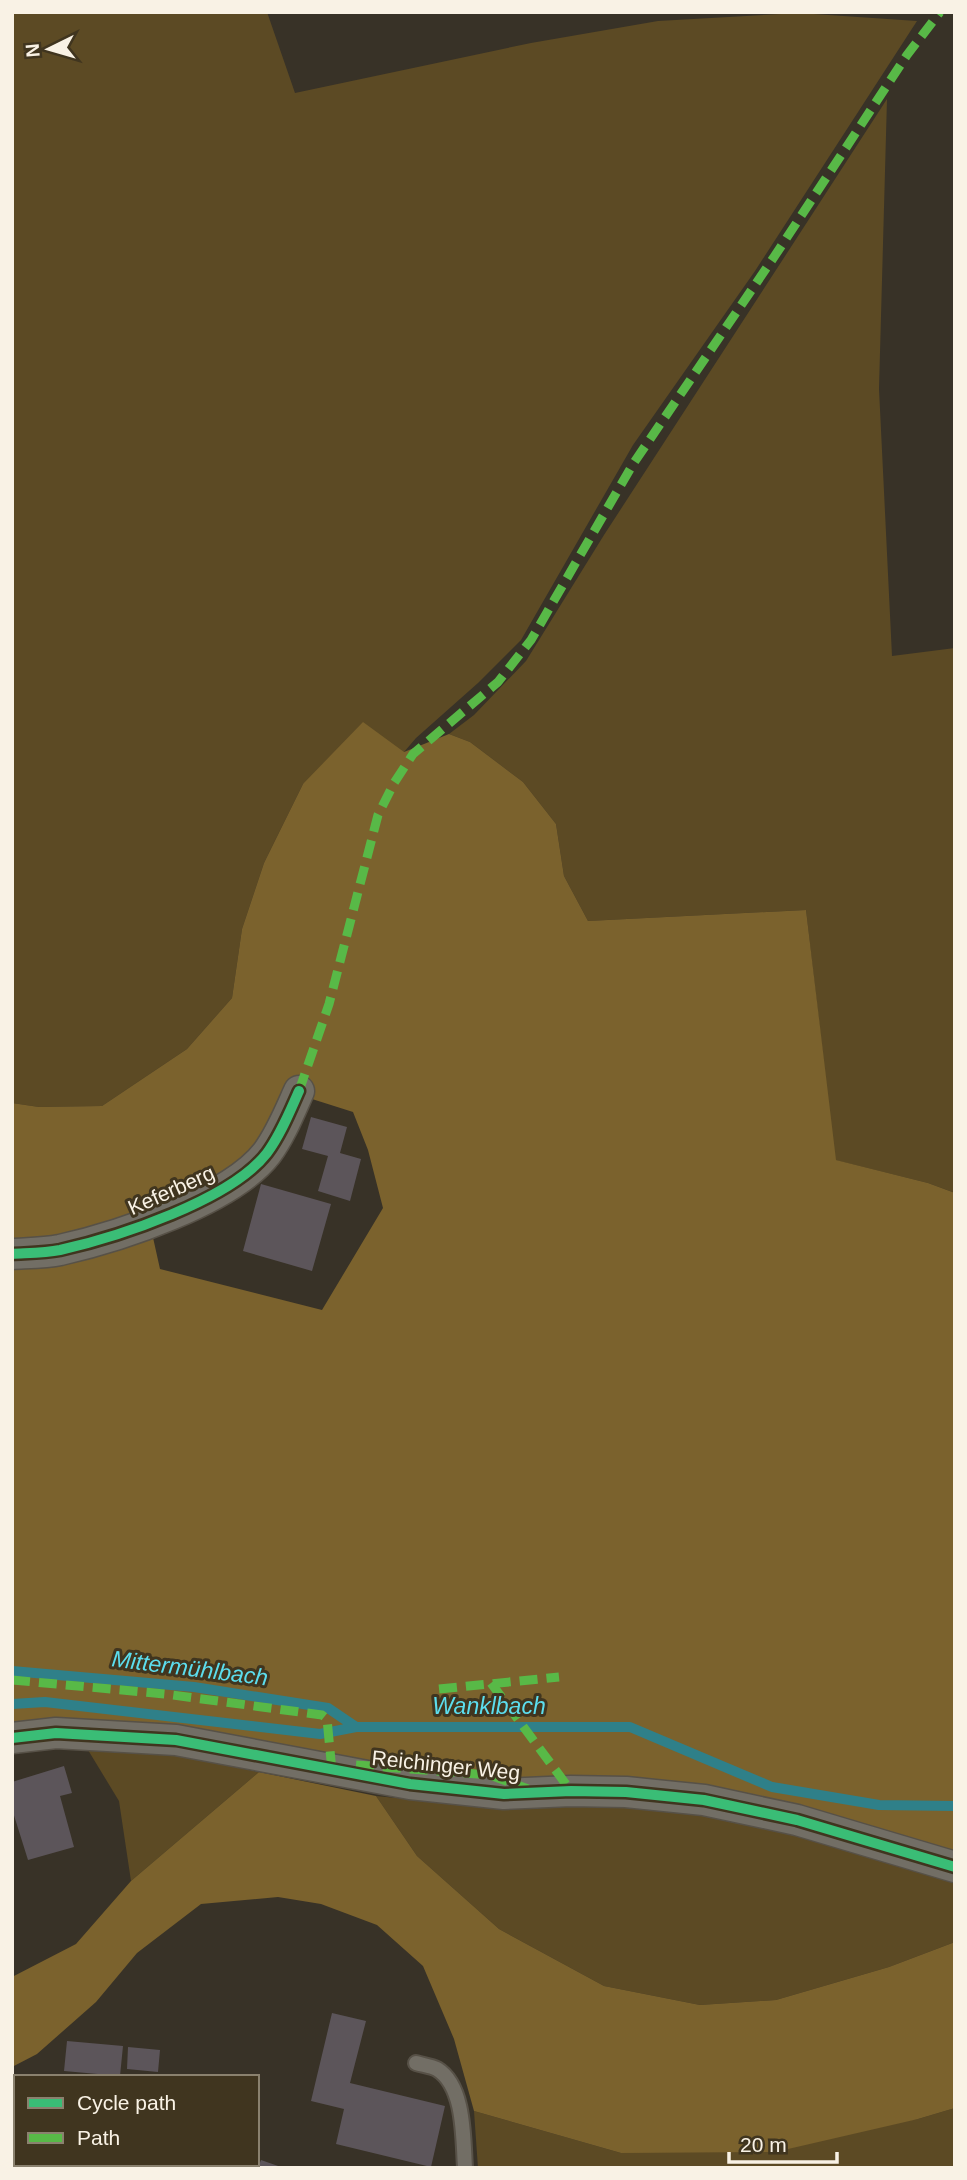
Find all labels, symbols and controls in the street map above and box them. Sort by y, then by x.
north arrow [14,14,84,84]
text: N [22,43,44,58]
street label: Keferberg [124,1161,218,1219]
water label: Mittermühlbach [110,1646,270,1690]
water label: Wanklbach [432,1693,546,1719]
street label: Reichinger Weg [371,1746,521,1784]
legend [14,2075,259,2166]
text: Cycle path [77,2091,176,2114]
scale bar [729,2120,838,2164]
text: Path [77,2126,120,2149]
text: 20 m [740,2133,787,2156]

